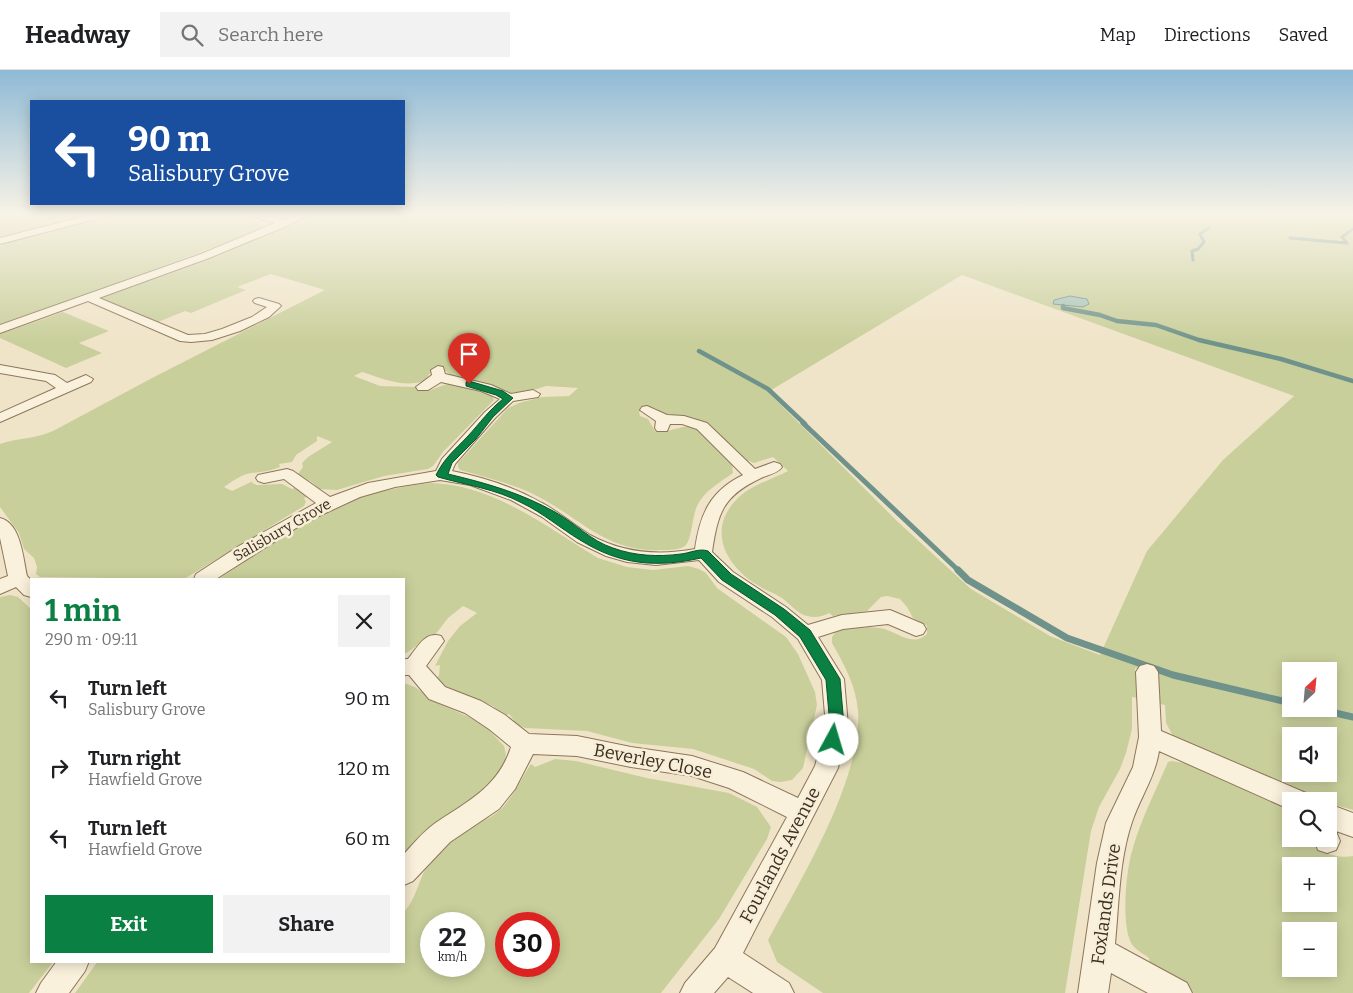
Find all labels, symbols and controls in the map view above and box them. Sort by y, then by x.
search box [160,12,510,57]
text: Headway [25,21,130,49]
icon: search [178,21,206,49]
text: Search here [218,23,324,46]
text: Map [1100,24,1136,46]
text: Directions [1164,24,1251,46]
text: Saved [1279,24,1328,46]
text: 90 m [128,118,211,160]
icon: left [45,120,110,185]
text: Salisbury Grove [128,160,289,187]
pin [448,333,490,384]
icon: arrive [455,340,483,368]
street label: Salisbury Grove [230,495,334,565]
text: 1 min [45,593,121,629]
button: close [338,595,390,647]
text: 290 m · 09:11 [45,630,138,649]
north arrow [1282,662,1338,718]
map controls [1282,662,1337,977]
text: Turn left [88,677,167,700]
icon: left [45,684,73,712]
text: 90 m [345,687,390,710]
text: Salisbury Grove [88,700,205,719]
position arrow [806,713,858,765]
button: sound [1282,727,1337,782]
street label: Beverley Close [592,739,714,783]
text: Turn right [88,747,181,770]
icon: right [45,754,73,782]
text: 120 m [338,757,390,780]
text: Hawfield Grove [88,770,202,789]
street label: Fourlands Avenue [735,783,825,927]
button: search [1282,792,1337,847]
text: Turn left [88,817,167,840]
icon: left [45,824,73,852]
text: 60 m [345,827,390,850]
text: Hawfield Grove [88,840,202,859]
street label: Foxlands Drive [1087,842,1125,966]
button: + [1282,857,1337,912]
button: Exit [45,895,213,953]
button: Share [223,895,390,953]
speed limit sign: 30 [495,912,560,977]
button: − [1282,922,1337,977]
text: 22 [438,923,467,953]
text: km/h [438,950,467,964]

